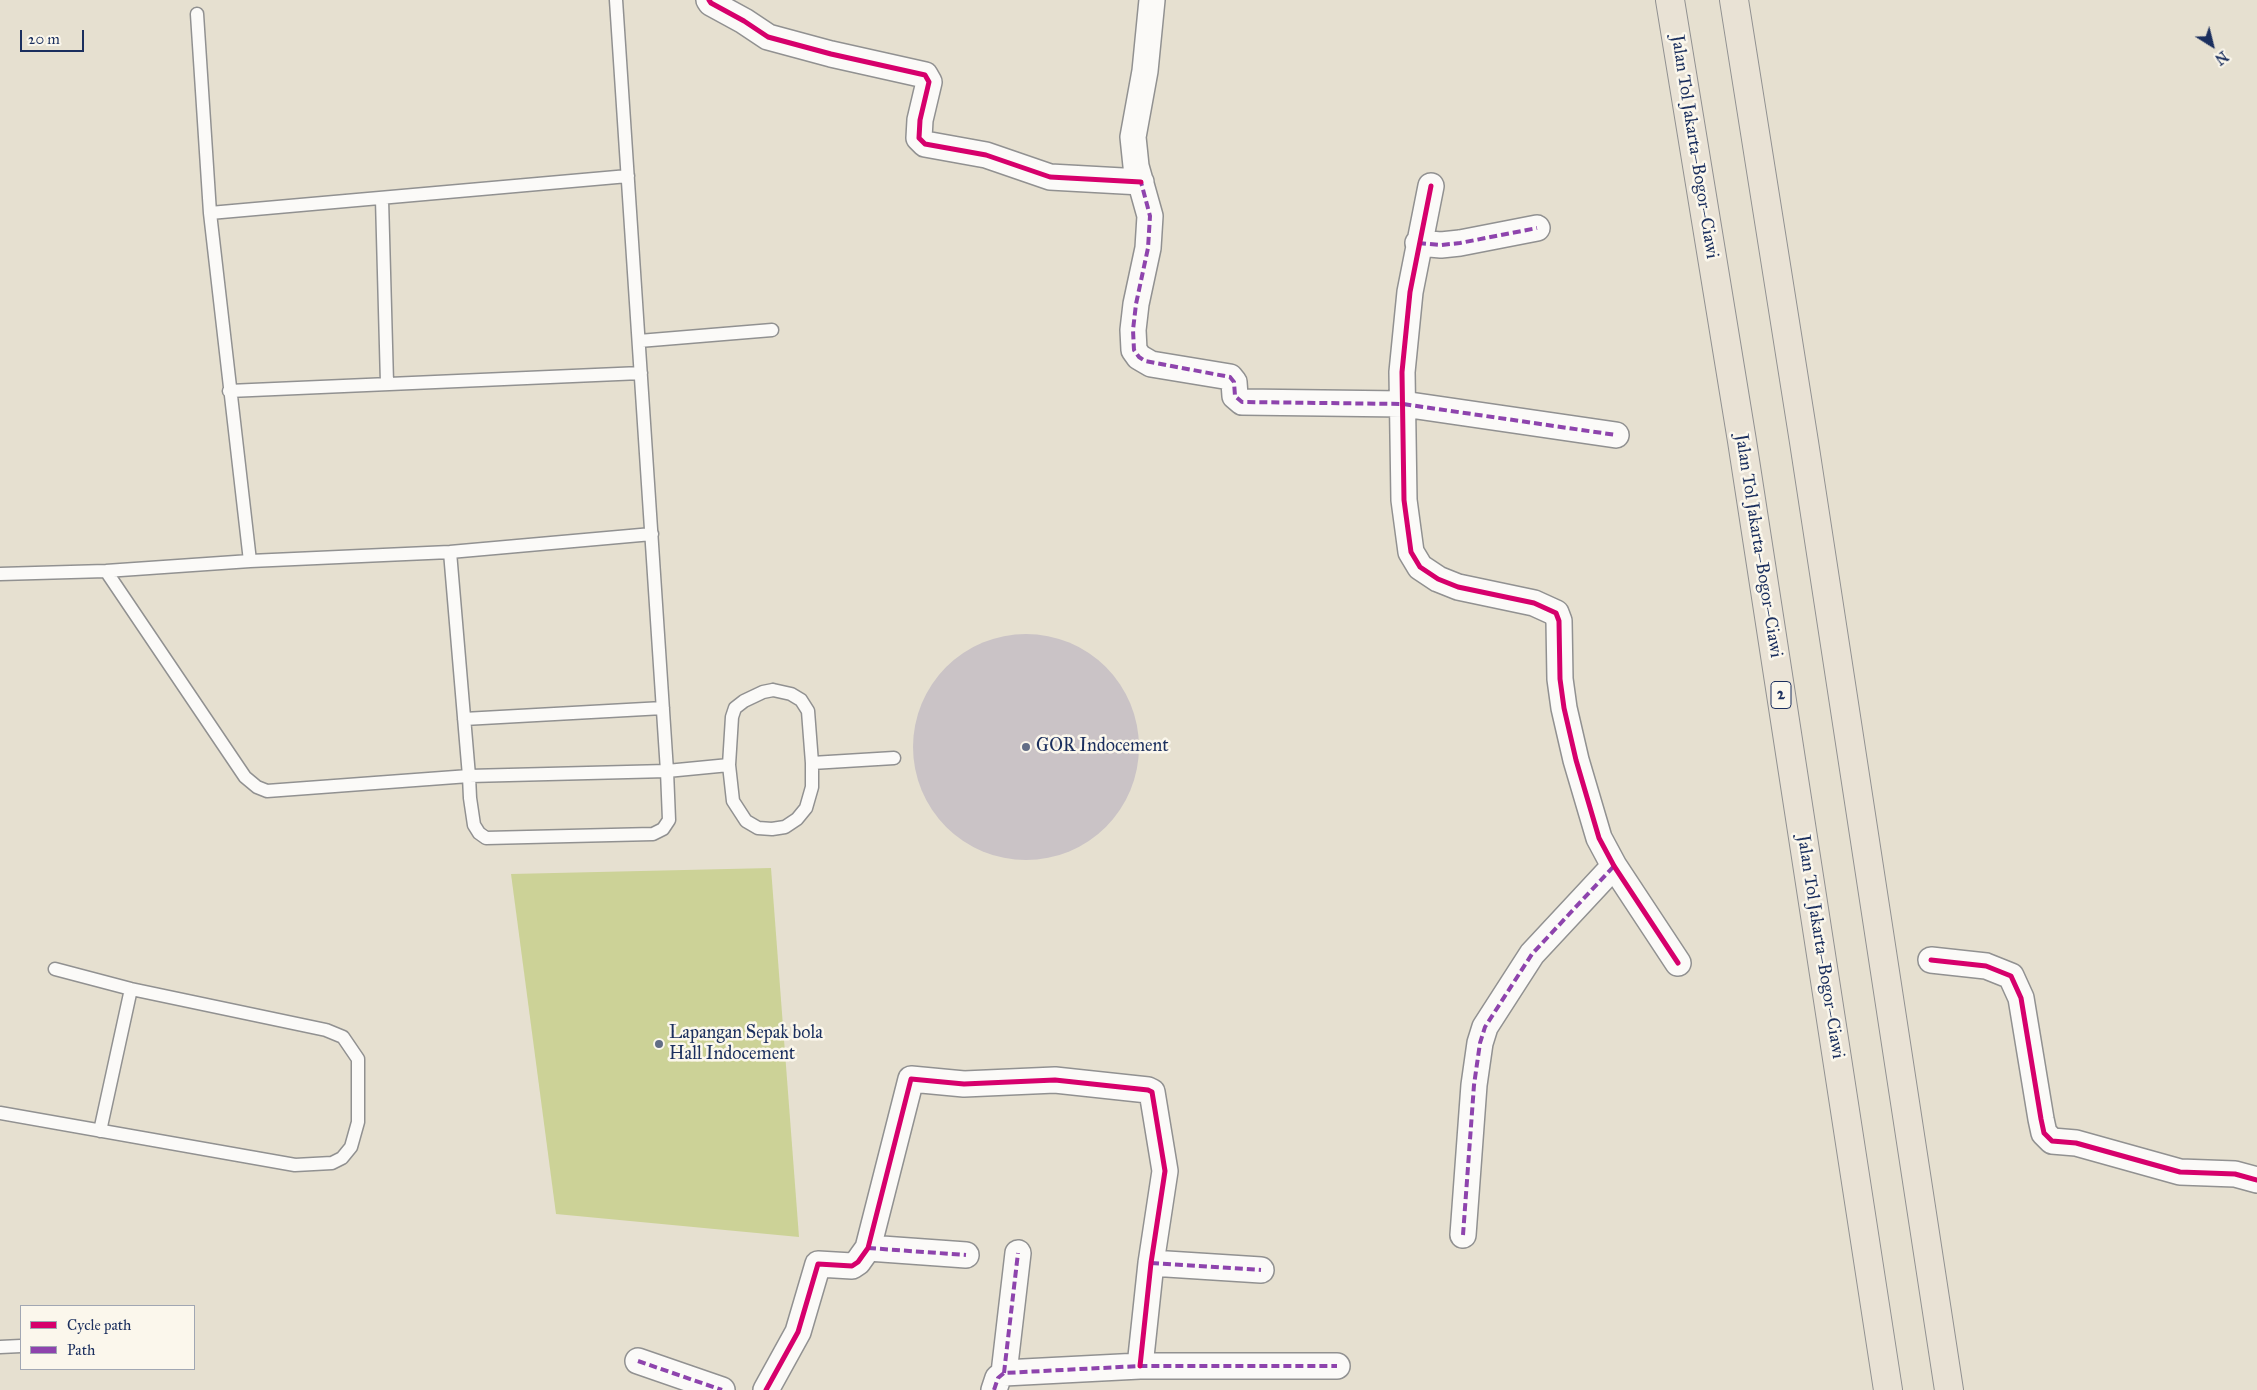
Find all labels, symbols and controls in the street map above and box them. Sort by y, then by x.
scale bar [22,20,86,52]
north arrow [2187,20,2237,70]
text: 20 m [28,30,60,48]
street label: Jalan Tol Jakarta–Bogor–Ciawi [1666,34,1722,260]
text: N [2211,47,2231,68]
street label: Jalan Tol Jakarta–Bogor–Ciawi [1730,433,1786,659]
road number: 2 [1771,682,1791,708]
place label: GOR Indocement [1036,736,1169,758]
marker: GOR Indocement [1020,741,1032,753]
street label: Jalan Tol Jakarta–Bogor–Ciawi [1792,834,1848,1060]
place label: Lapangan Sepak bola Hall Indocement [669,1023,823,1066]
marker: Lapangan Sepak bola Hall Indocement [653,1038,665,1050]
legend [20,1305,195,1370]
text: Cycle path [67,1316,131,1334]
text: Path [67,1341,95,1359]

